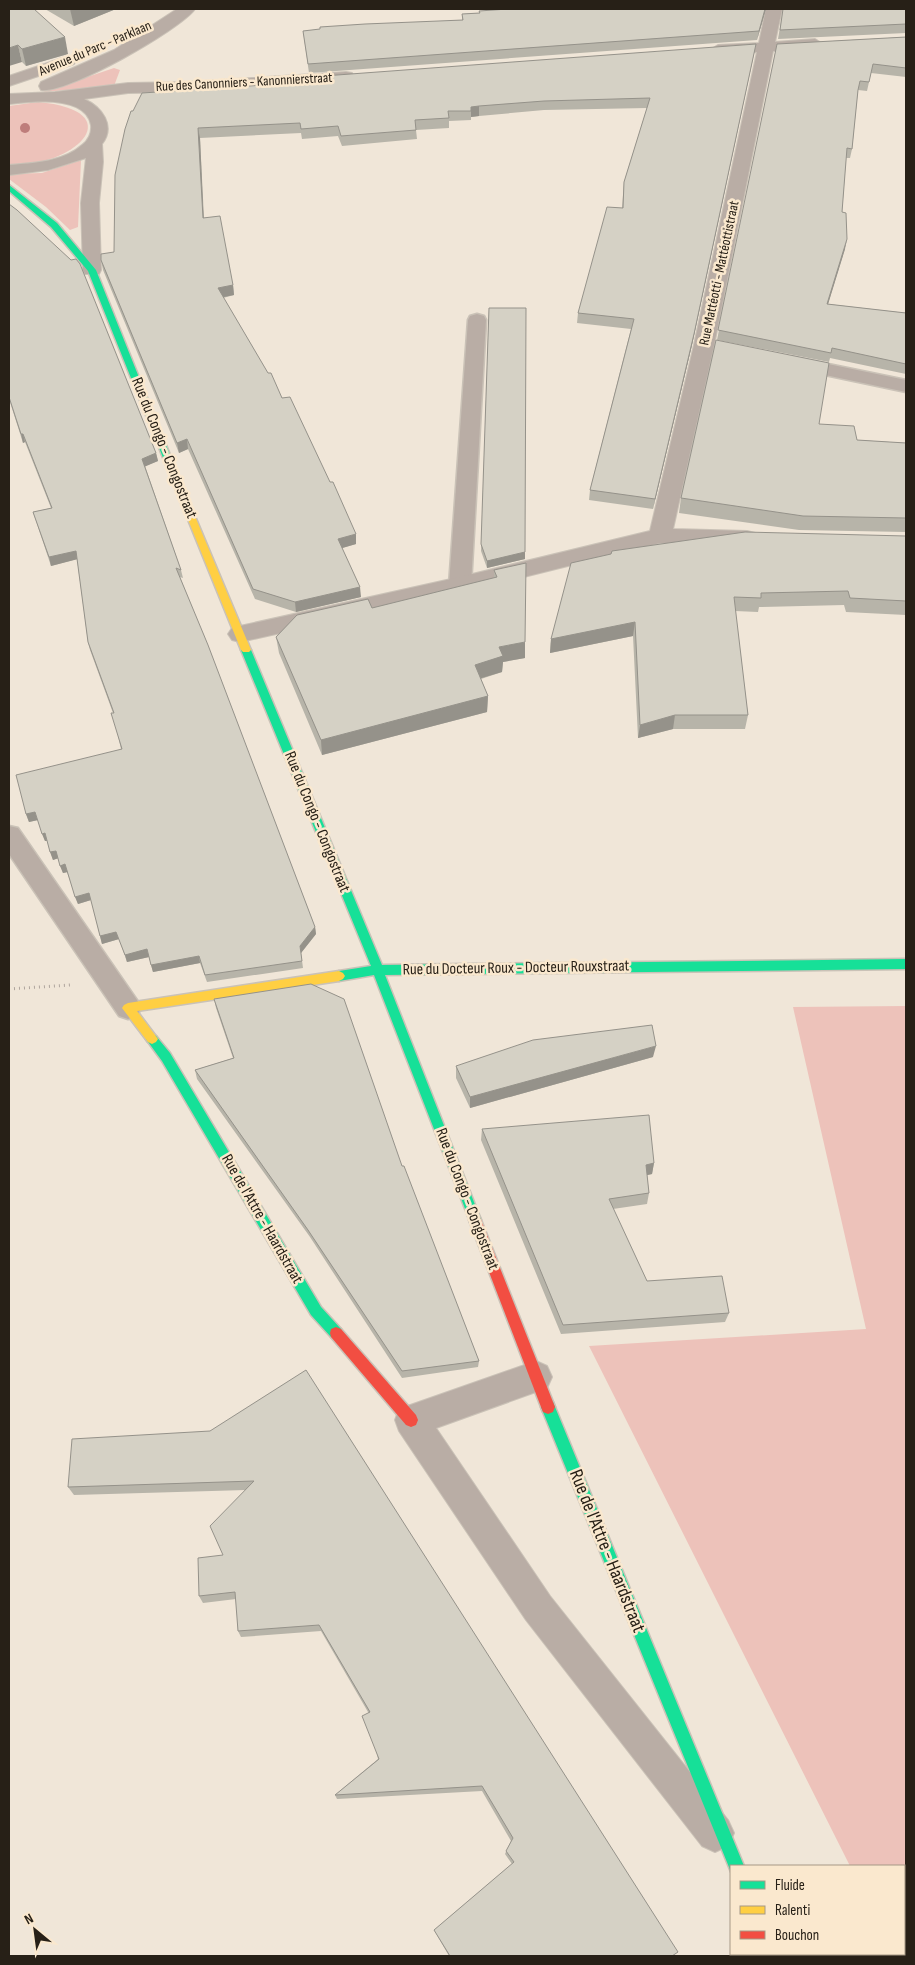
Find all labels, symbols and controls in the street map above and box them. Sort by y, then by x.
street label: Avenue du Parc - Parklaan [35,17,154,80]
street label: Rue des Canonniers - Kanonnierstraat [155,69,333,95]
street label: Rue Mattéotti - Mattéottistraat [695,199,743,347]
street label: Rue du Congo - Congostraat [127,375,201,521]
street label: Rue du Congo - Congostraat [280,749,354,895]
street label: Rue du Docteur Roux - Docteur Rouxstraat [402,957,630,979]
street label: Rue du Congo - Congostraat [431,1125,503,1273]
street label: Rue de l'Attre - Haardstraat [217,1151,307,1287]
street label: Rue de l'Attre - Haardstraat [564,1466,650,1636]
legend [730,1865,905,1955]
text: Fluide [775,1876,805,1895]
text: Ralenti [775,1901,810,1920]
north arrow [10,1905,60,1955]
text: N [22,1910,36,1928]
text: Bouchon [775,1926,819,1945]

